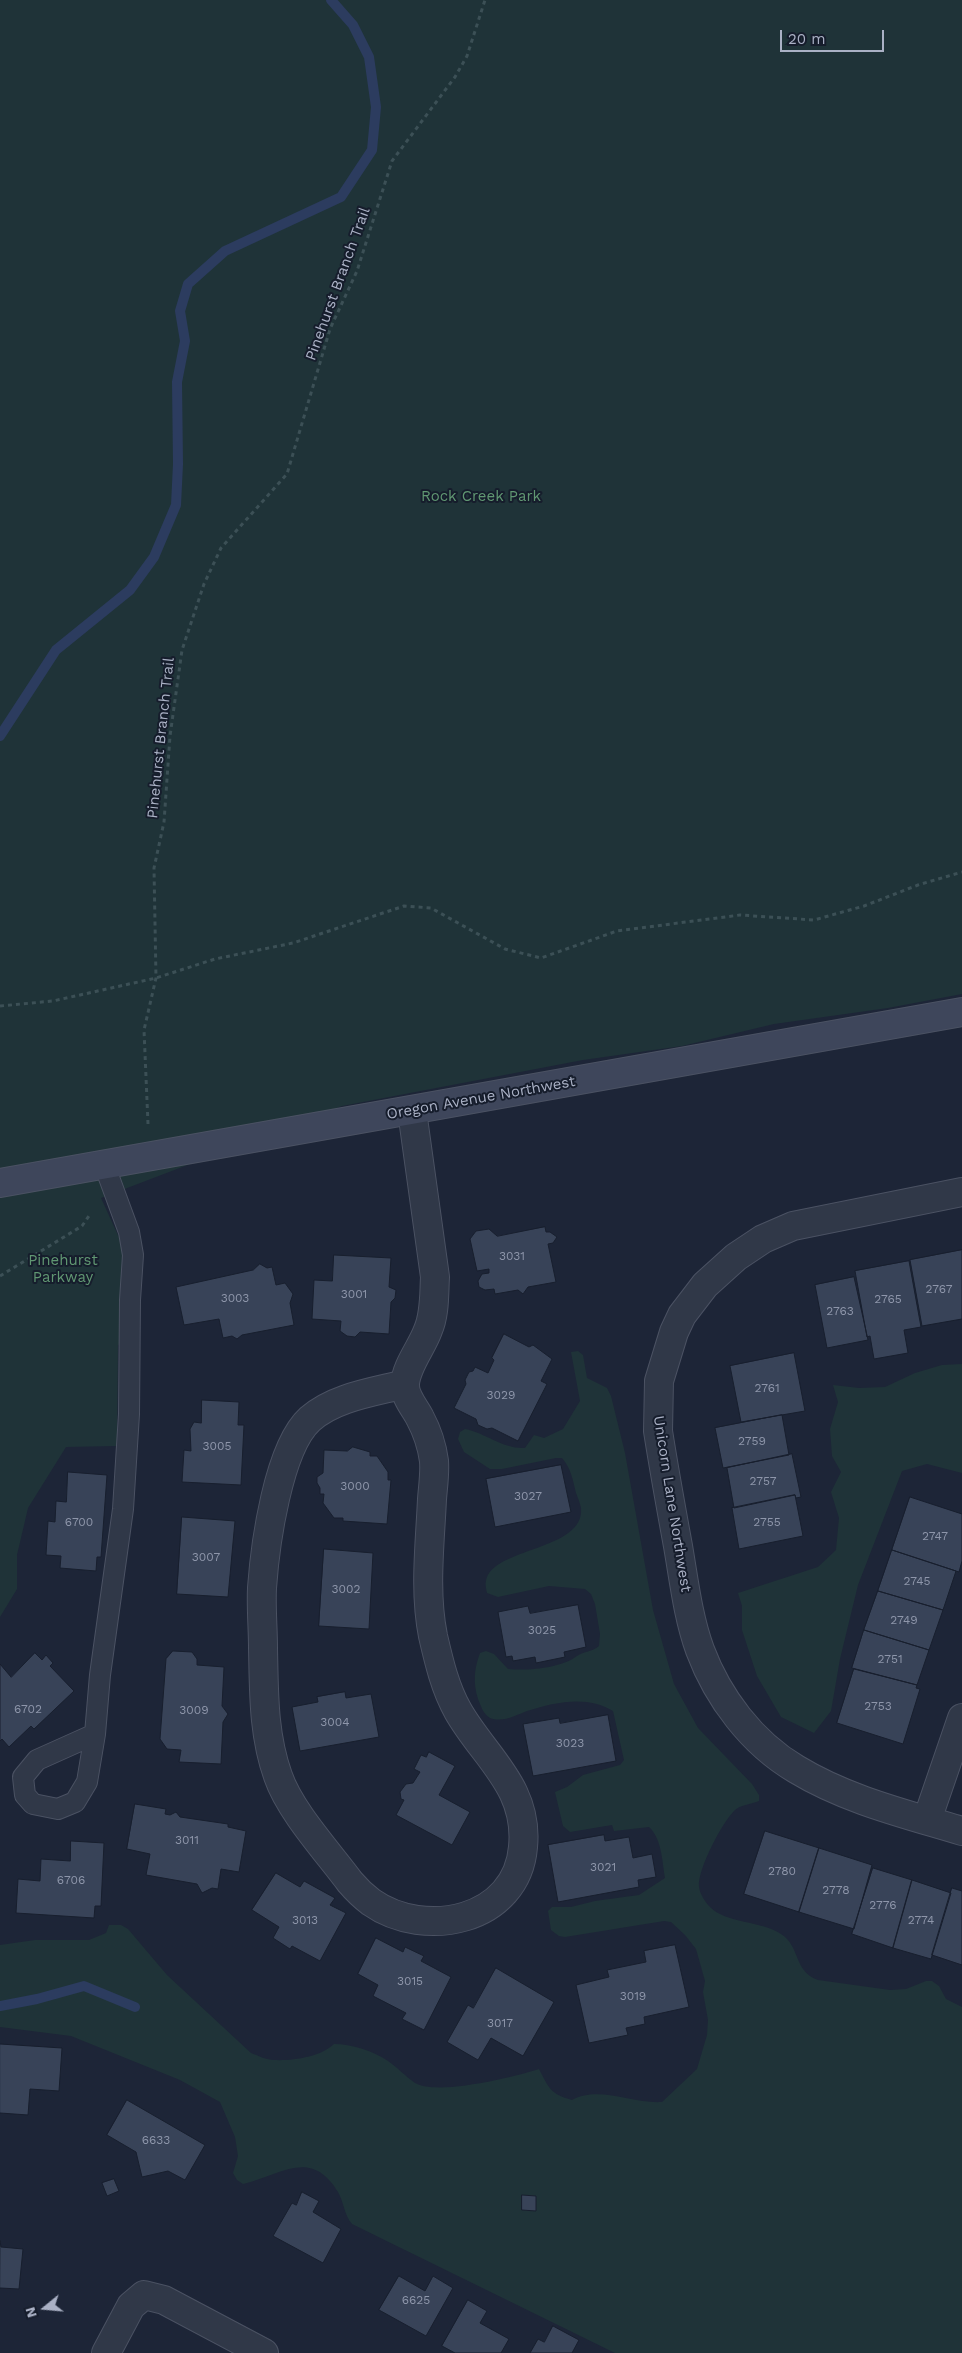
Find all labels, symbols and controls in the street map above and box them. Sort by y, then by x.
scale bar [782,20,886,52]
text: 20 m [788,30,826,48]
street label: Pinehurst Branch Trail [302,205,374,363]
park label: Rock Creek Park [421,488,541,506]
street label: Pinehurst Branch Trail [144,656,178,820]
street label: Oregon Avenue Northwest [385,1073,577,1123]
house number: 3031 [499,1249,525,1263]
park label: Pinehurst Parkway [28,1252,98,1287]
house number: 2767 [925,1282,953,1296]
house number: 3001 [341,1287,367,1301]
house number: 3003 [221,1291,249,1305]
house number: 2765 [874,1292,902,1306]
house number: 2763 [826,1304,854,1318]
house number: 2761 [754,1381,780,1395]
house number: 3029 [487,1388,515,1402]
street label: Unicorn Lane Northwest [649,1414,695,1594]
house number: 2759 [738,1434,766,1448]
house number: 3005 [203,1439,231,1453]
house number: 2757 [749,1474,777,1488]
house number: 3000 [340,1479,370,1493]
house number: 3027 [514,1489,542,1503]
house number: 6700 [65,1515,93,1529]
house number: 2755 [753,1515,781,1529]
house number: 2747 [922,1529,948,1543]
house number: 3007 [192,1550,220,1564]
house number: 2745 [904,1574,930,1588]
house number: 3002 [332,1582,360,1596]
house number: 2749 [890,1613,918,1627]
house number: 3025 [528,1623,556,1637]
house number: 2751 [877,1652,903,1666]
house number: 2753 [864,1699,892,1713]
house number: 6702 [14,1702,42,1716]
house number: 3009 [179,1703,209,1717]
house number: 3004 [320,1715,350,1729]
house number: 3023 [556,1736,584,1750]
house number: 3011 [175,1833,199,1847]
house number: 3021 [590,1860,616,1874]
house number: 2780 [768,1864,796,1878]
house number: 6706 [57,1873,85,1887]
house number: 2778 [822,1883,850,1897]
house number: 2776 [869,1898,897,1912]
house number: 3013 [292,1913,318,1927]
house number: 2774 [908,1913,934,1927]
house number: 3015 [397,1974,423,1988]
house number: 3019 [620,1989,646,2003]
house number: 3017 [487,2016,513,2030]
house number: 6633 [142,2133,170,2147]
north arrow [20,2283,70,2333]
house number: 6625 [402,2293,430,2307]
text: N [21,2305,40,2320]

